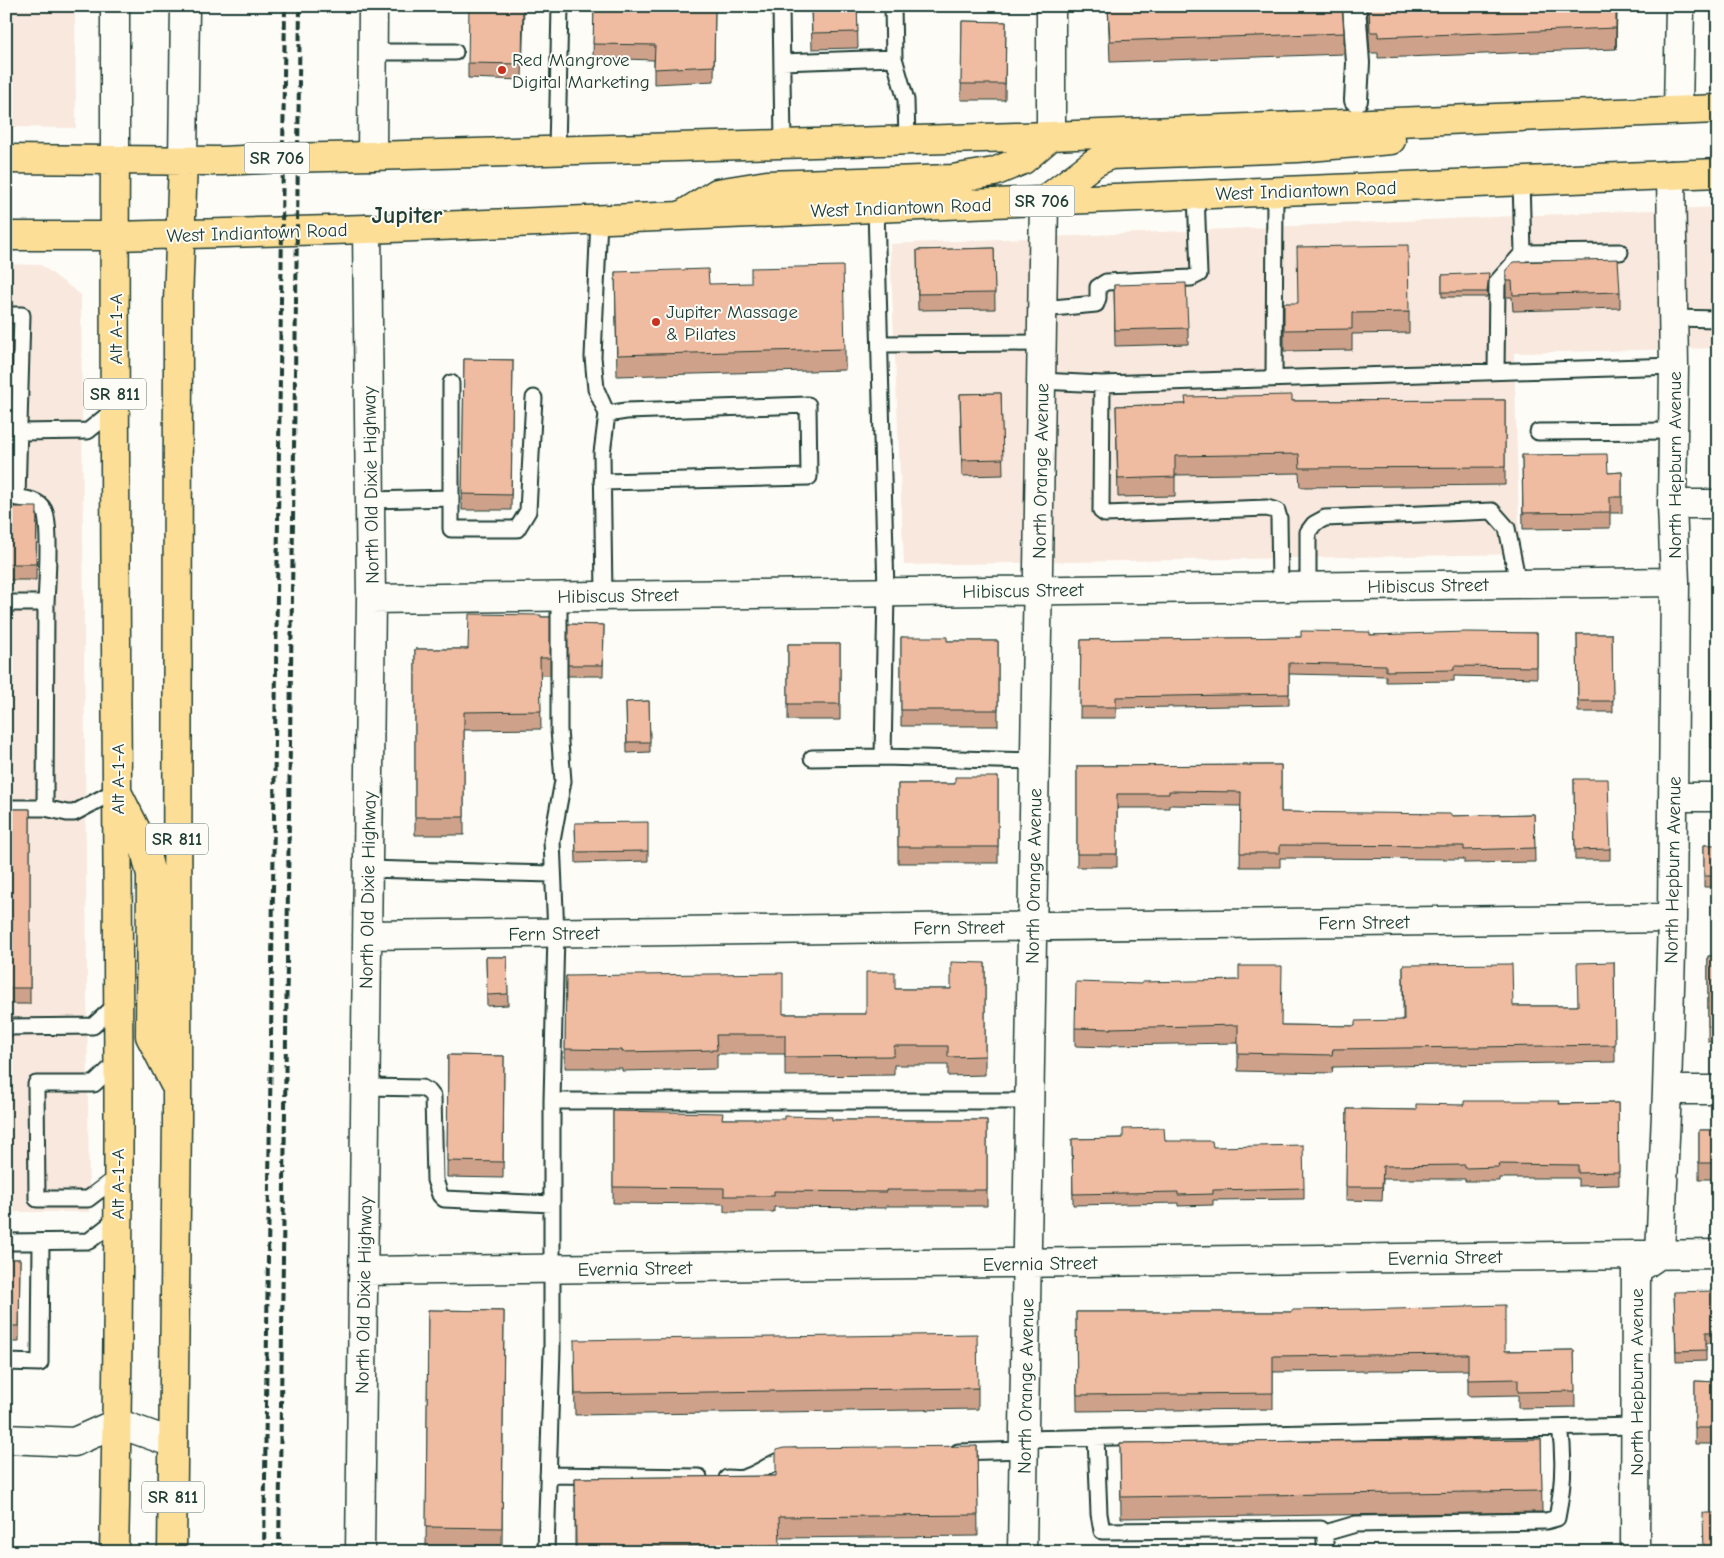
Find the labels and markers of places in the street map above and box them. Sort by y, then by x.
place label: Red Mangrove Digital Marketing [512,49,650,93]
marker: Red Mangrove Digital Marketing [496,64,508,76]
place label: Jupiter Massage & Pilates [666,301,798,345]
marker: Jupiter Massage & Pilates [650,316,662,328]

